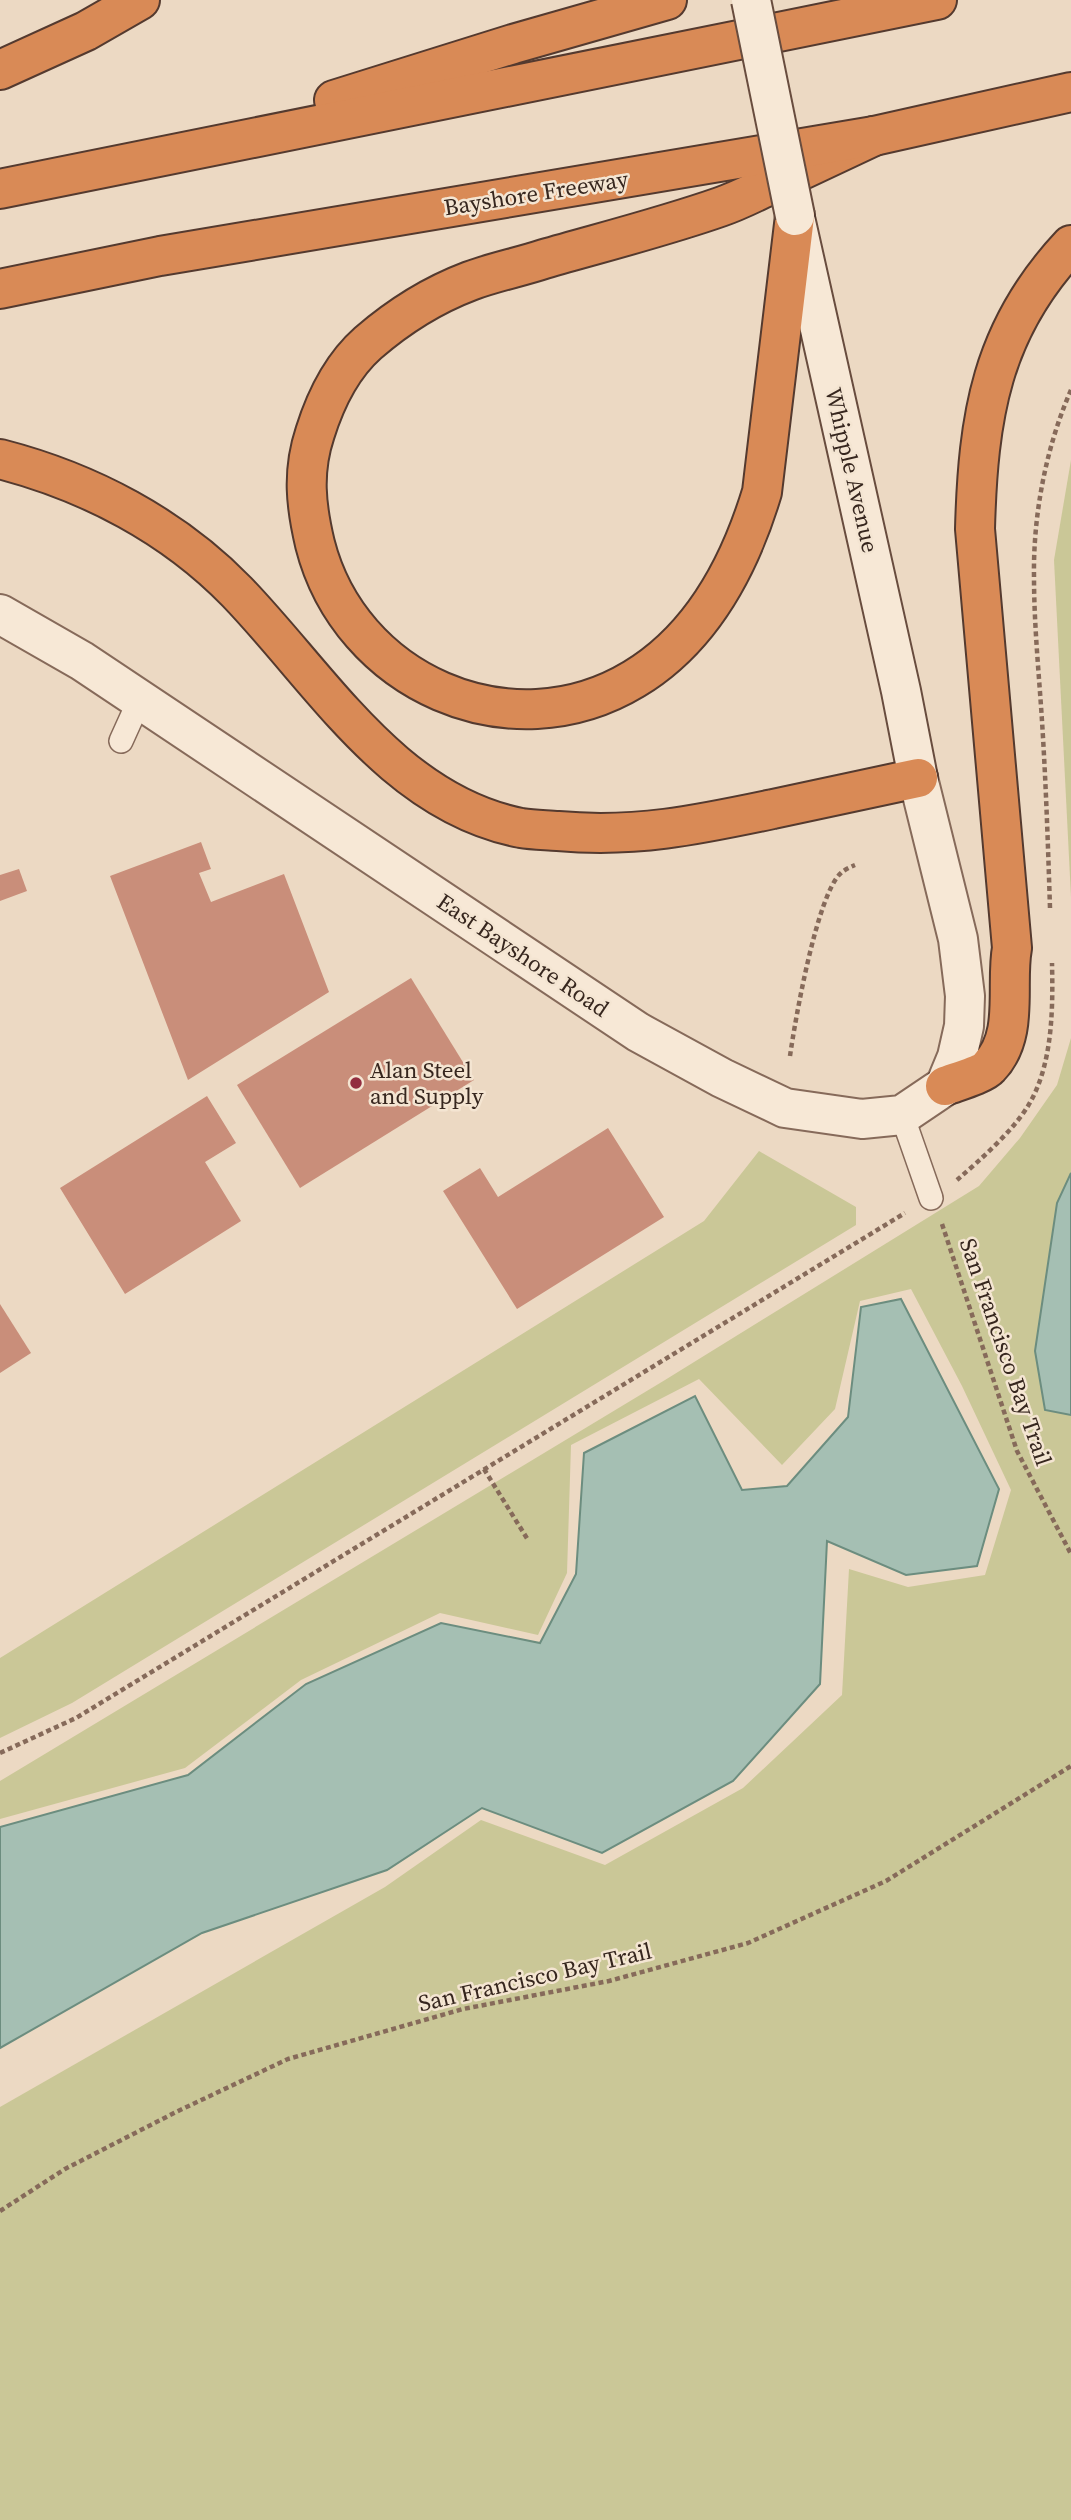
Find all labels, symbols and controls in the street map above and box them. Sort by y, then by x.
street label: Bayshore Freeway [441,163,631,223]
street label: Whipple Avenue [817,384,887,556]
street label: East Bayshore Road [431,886,615,1024]
place label: Alan Steel and Supply [370,1054,484,1112]
marker: Alan Steel and Supply [348,1075,364,1091]
street label: San Francisco Bay Trail [952,1234,1060,1470]
street label: San Francisco Bay Trail [415,1935,655,2019]

